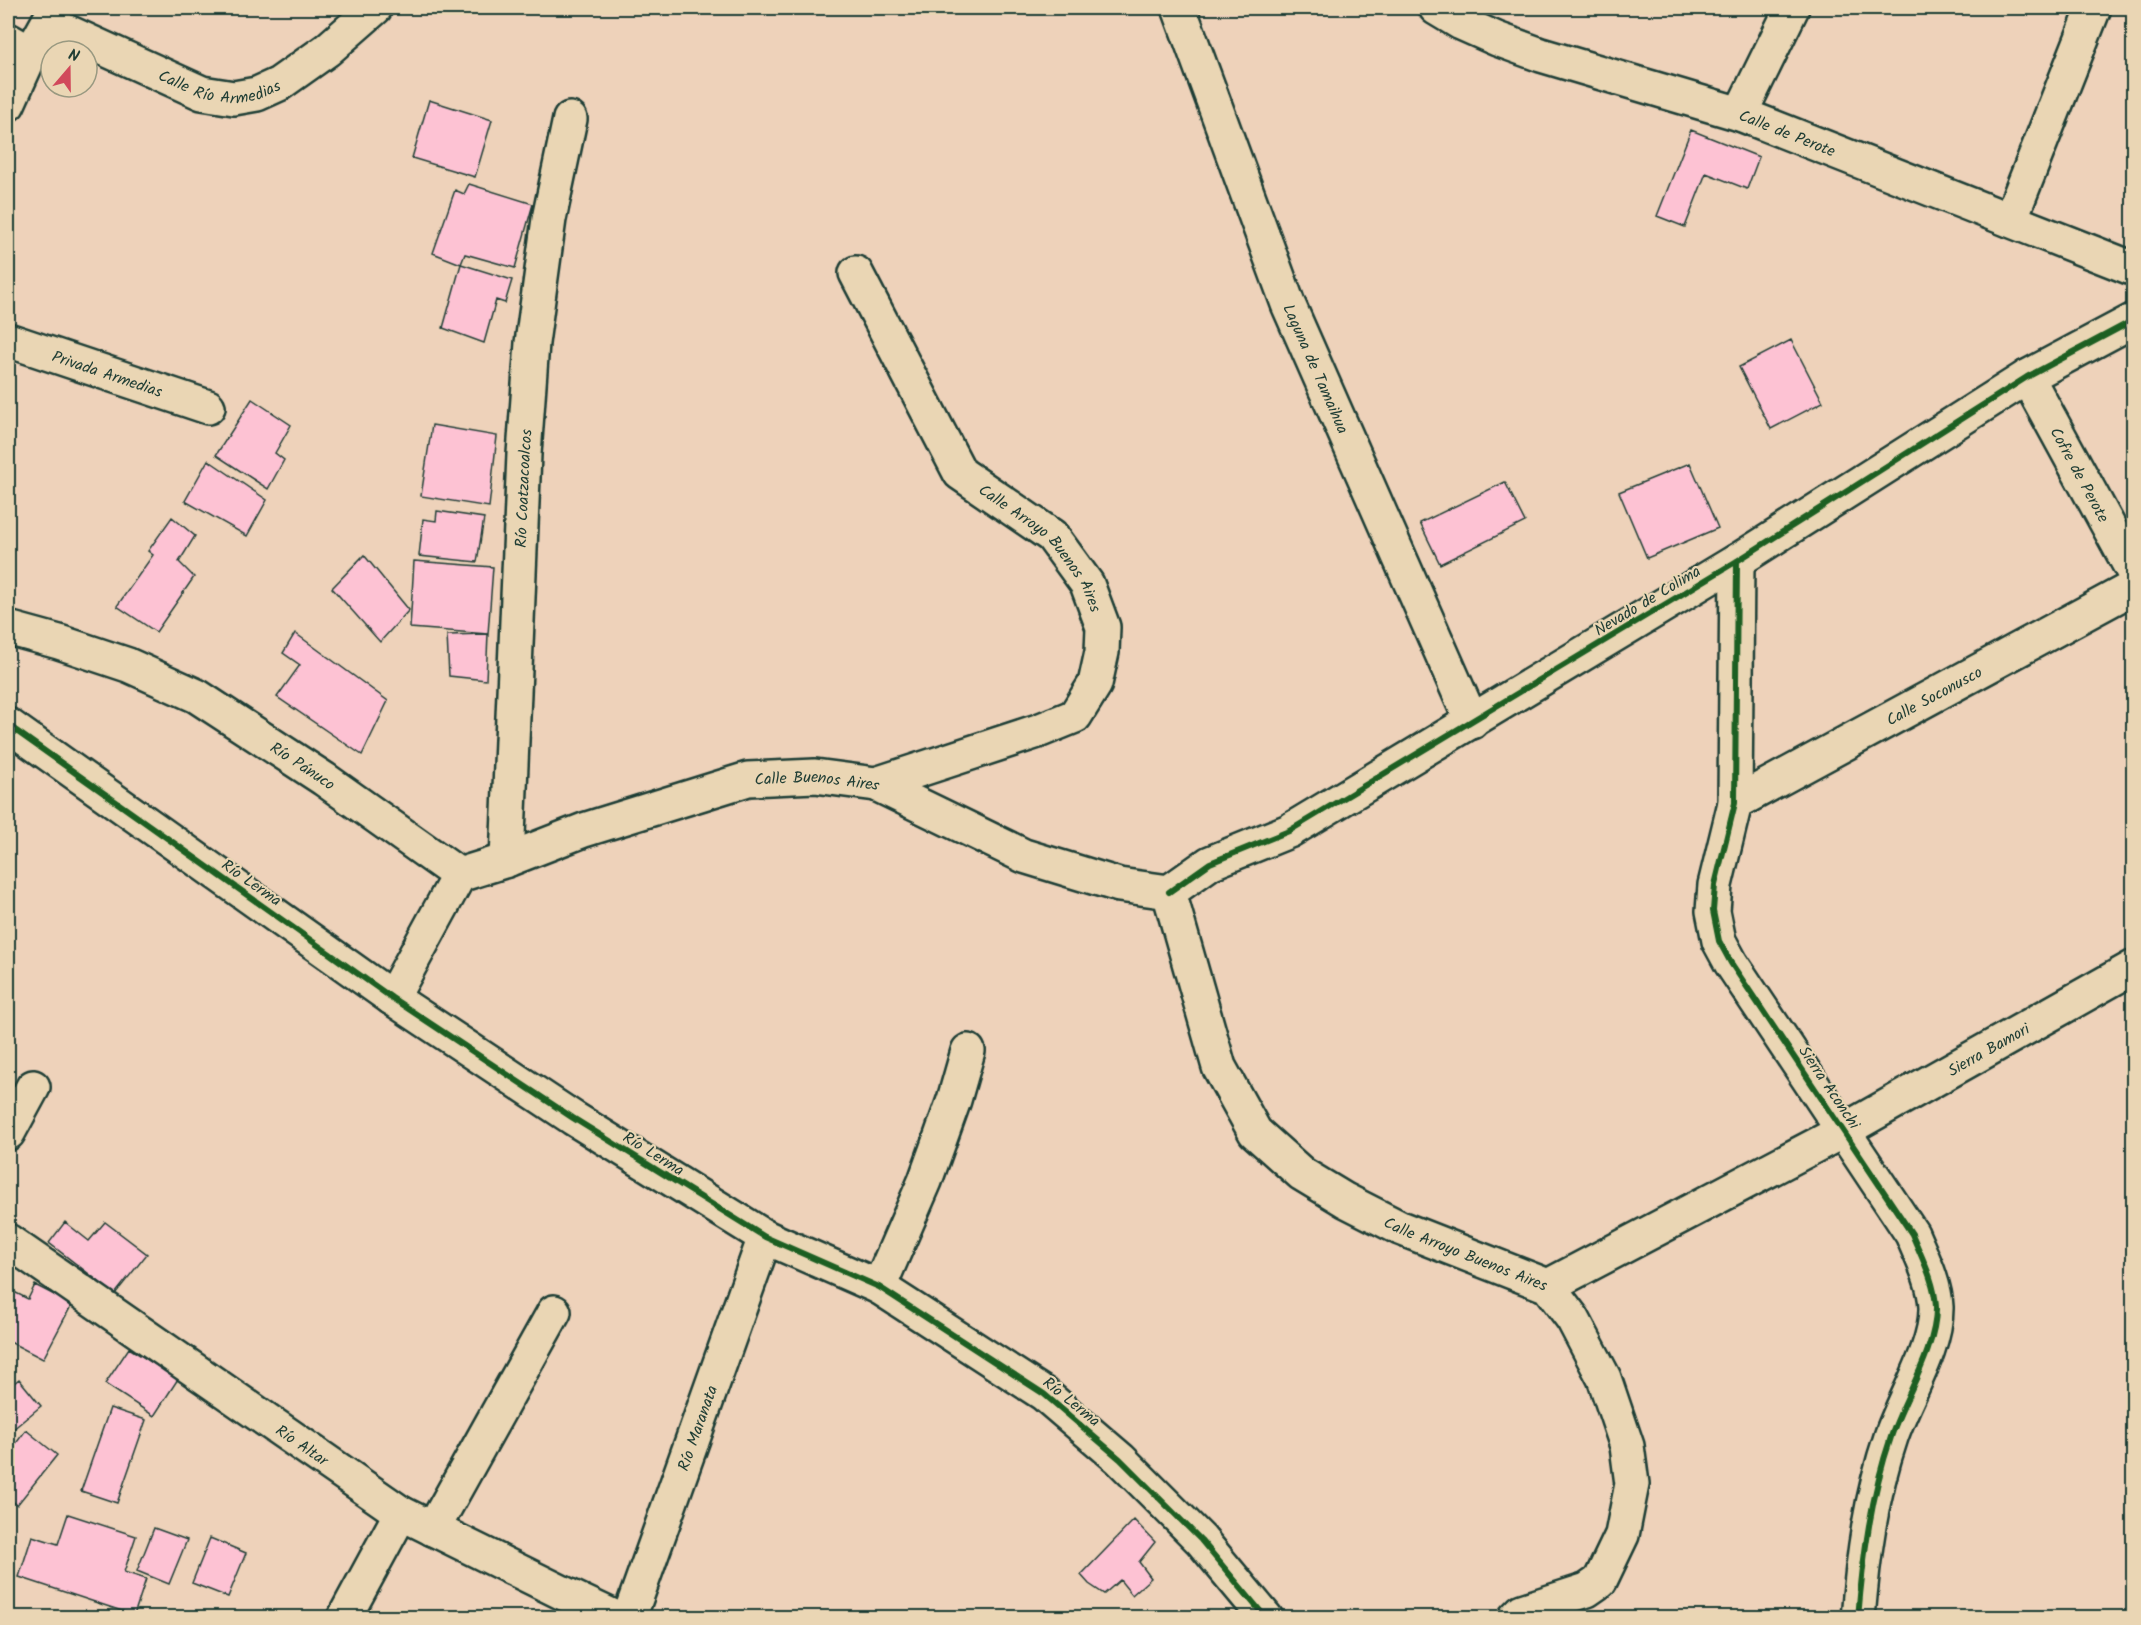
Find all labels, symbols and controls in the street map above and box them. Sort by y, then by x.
north arrow [39,39,99,99]
text: N [65,43,83,70]
street label: Calle Río Armedias [154,64,285,112]
street label: Calle de Perote [1735,104,1839,164]
street label: Laguna de Tamaihua [1275,300,1355,438]
street label: Privada Armedias [49,345,166,405]
street label: Cofre de Perote [2043,423,2115,527]
street label: Río Coatzacoalcos [509,428,540,548]
street label: Calle Arroyo Buenos Aires [973,478,1107,616]
street label: Nevado de Colima [1590,560,1706,643]
street label: Calle Soconusco [1882,660,1987,733]
street label: Río Pánuco [265,736,340,797]
street label: Calle Buenos Aires [754,765,884,798]
street label: Río Lerma [216,853,286,913]
street label: Sierra Bamori [1943,1017,2036,1084]
street label: Sierra Aconchi [1792,1041,1867,1136]
street label: Río Lerma [618,1126,689,1183]
street label: Calle Arroyo Buenos Aires [1379,1211,1551,1299]
street label: Río Lerma [1037,1371,1105,1433]
street label: Río Maranata [671,1382,725,1475]
street label: Río Altar [270,1419,335,1474]

